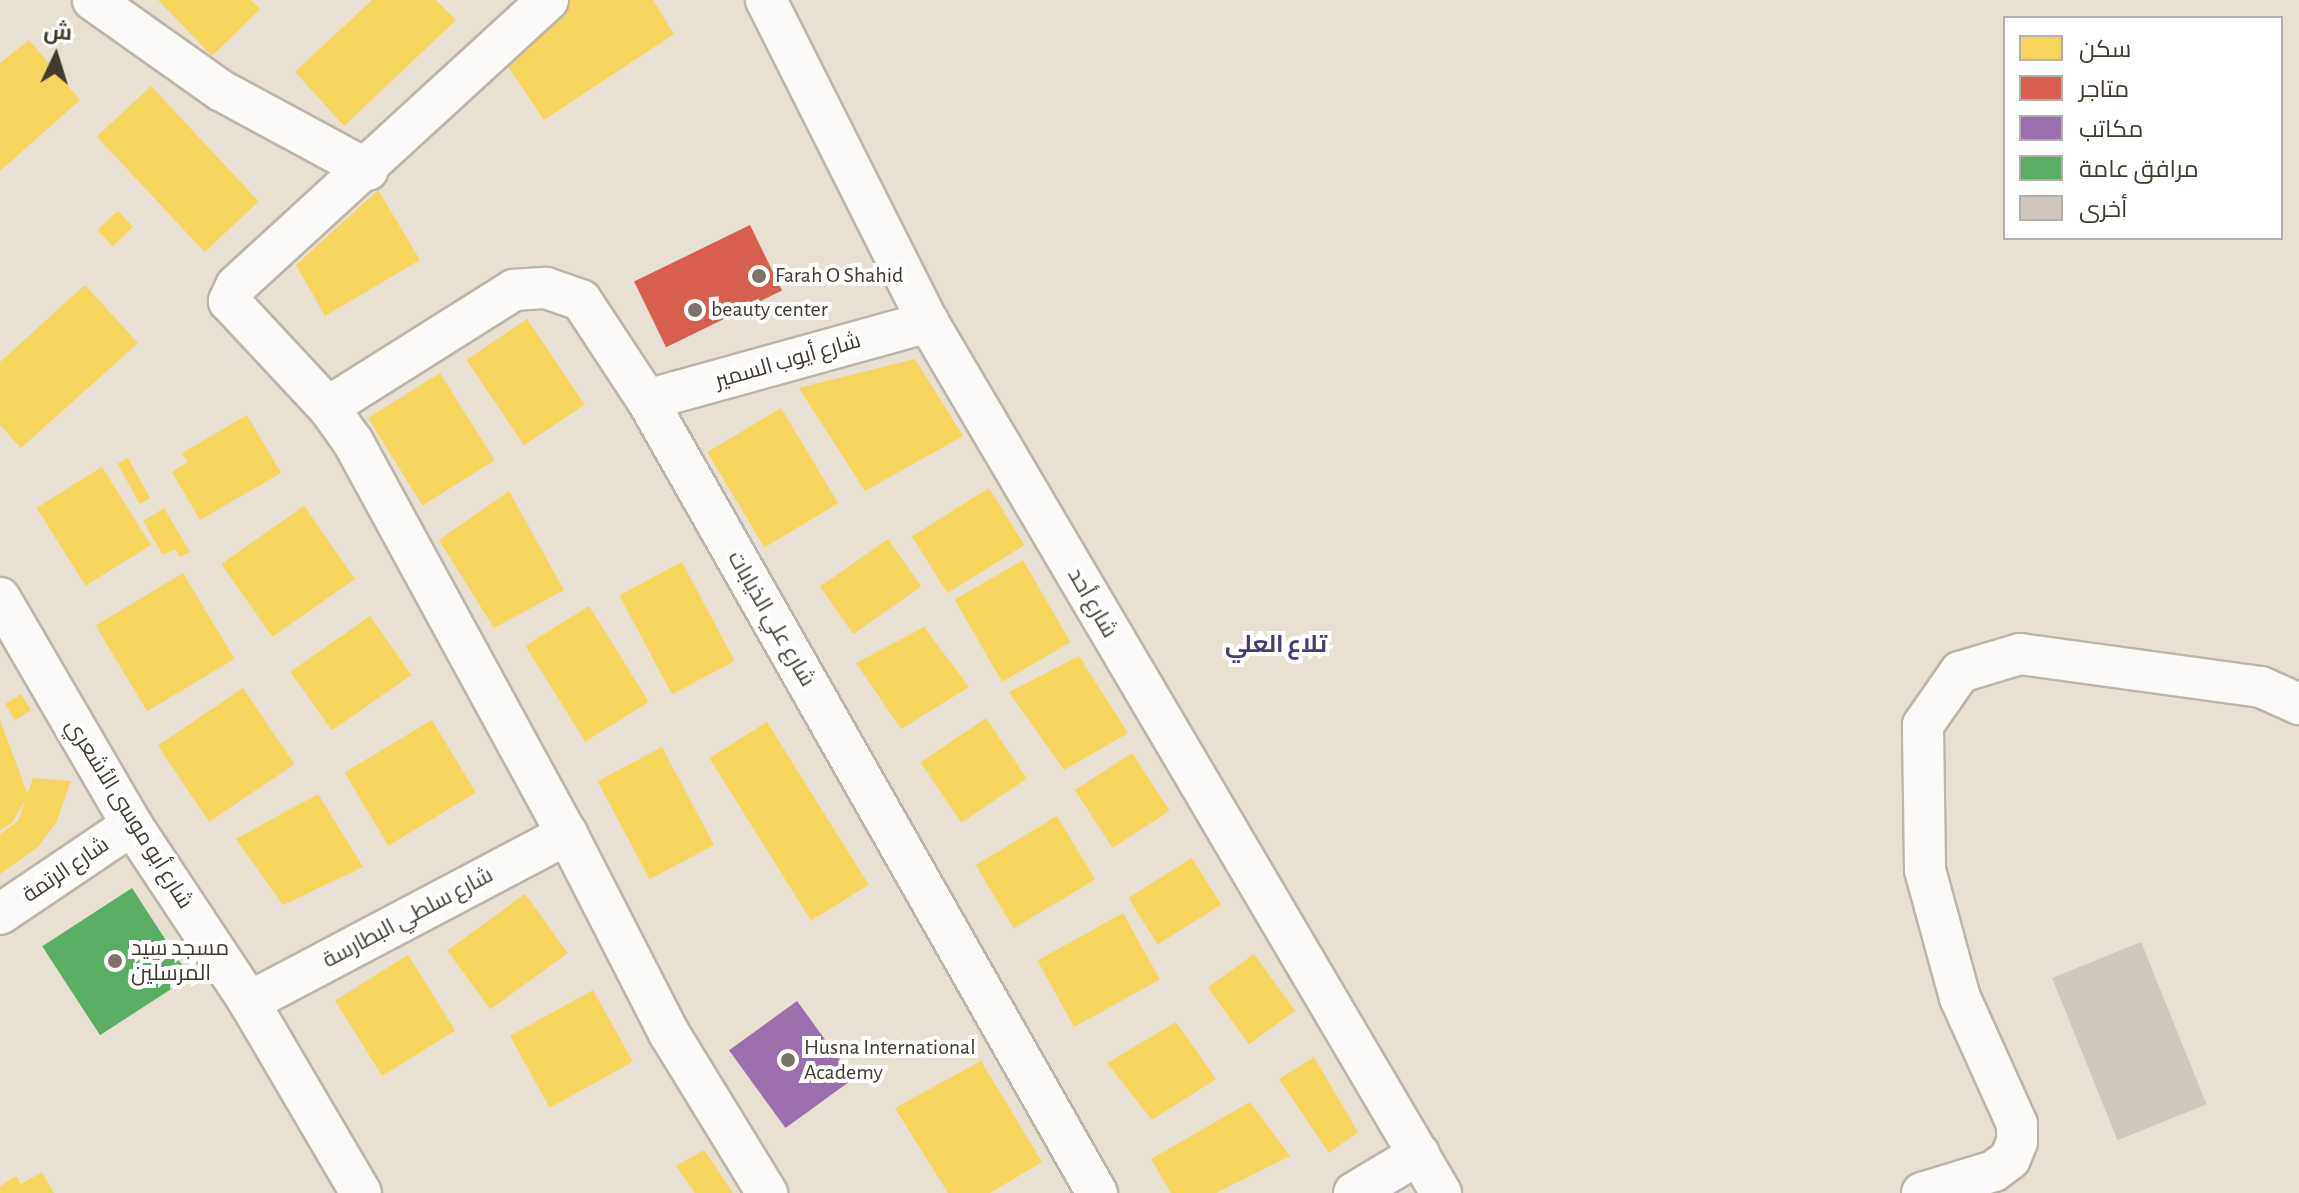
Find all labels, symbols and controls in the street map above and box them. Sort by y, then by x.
north arrow [16,16,96,96]
legend [2003,16,2283,240]
text: ش [43,20,73,44]
text: سكن [2079,38,2131,62]
text: متاجر [2079,78,2129,102]
text: مكاتب [2079,118,2143,142]
text: مرافق عامة [2079,158,2199,182]
text: أخرى [2079,198,2127,222]
place label: Farah O Shahid [775,263,904,289]
marker: Farah O Shahid [750,267,768,285]
place label: beauty center [711,297,828,323]
marker: beauty center [686,301,704,319]
street label: شارع أيوب السمير [712,328,864,394]
street label: شارع علي الذيابات [722,547,820,691]
street label: شارع أحد [1062,563,1122,643]
district label: تلاع العلي [1225,632,1327,660]
street label: شارع أبو موسى الأشعري [60,714,198,914]
street label: شارع الرتمة [18,832,114,908]
street label: شارع سلطي البطارسة [318,862,498,974]
place label: مسجد سيد المرسلين [131,935,229,986]
marker: مسجد سيد المرسلين [106,952,124,970]
place label: Husna International Academy [804,1034,976,1086]
marker: Husna International Academy [779,1051,797,1069]

